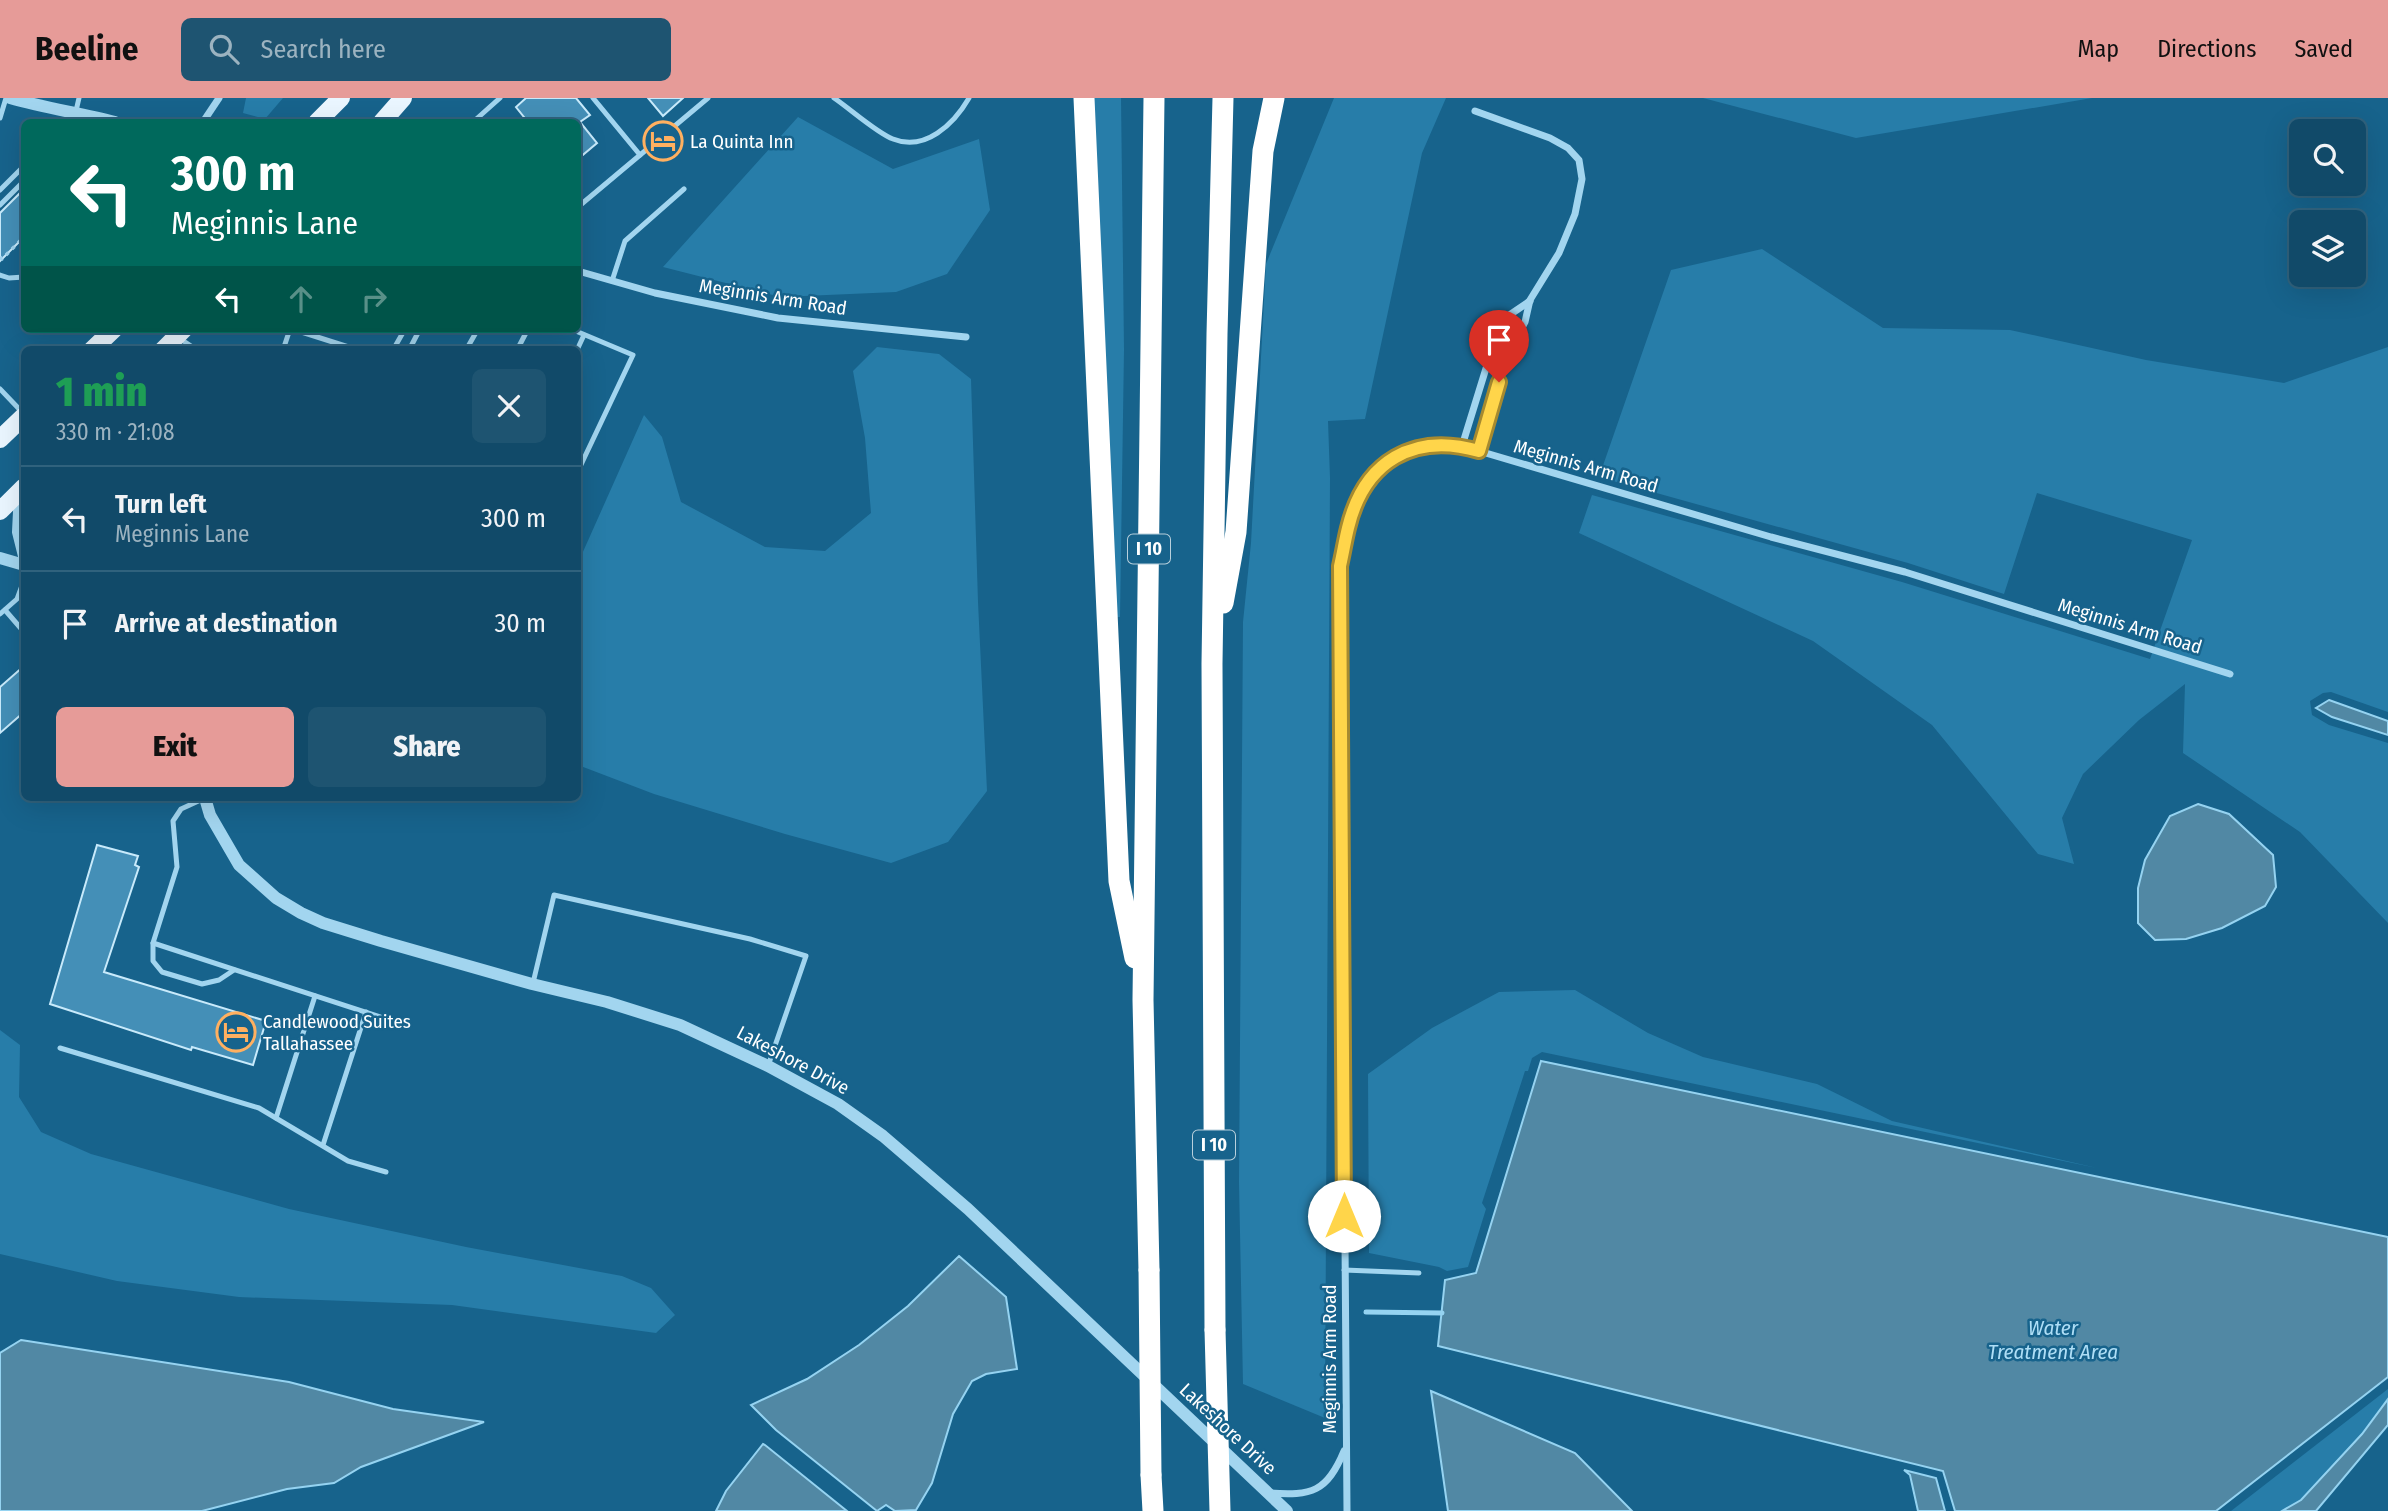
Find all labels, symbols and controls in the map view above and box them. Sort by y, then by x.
search box [181,18,671,81]
text: Beeline [35,29,139,69]
icon: search [205,30,243,68]
text: Search here [261,34,386,65]
text: Map [2078,35,2119,63]
text: Directions [2157,35,2256,63]
text: Saved [2294,35,2353,63]
map controls [2289,119,2366,287]
button: search [2289,119,2366,196]
hotel icon: La Quinta Inn [642,120,684,162]
place label: La Quinta Inn [690,130,794,153]
text: 300 m [171,144,295,203]
icon: left [56,147,147,238]
text: Meginnis Lane [171,204,358,242]
button: layers [2289,210,2366,287]
street label: Meginnis Arm Road [698,274,848,320]
icon: left [209,280,247,318]
icon: ahead [282,280,320,318]
icon: right [355,280,393,318]
pin [1469,310,1529,382]
icon: arrive [1480,321,1518,359]
text: 1 min [56,367,147,417]
button: close [472,369,546,443]
text: 330 m · 21:08 [56,418,174,446]
street label: Meginnis Arm Road [1511,434,1661,498]
text: Turn left [115,489,207,520]
icon: left [56,500,94,538]
text: 300 m [481,503,546,534]
text: Meginnis Lane [115,520,249,548]
road number: I 10 [1128,534,1170,564]
street label: Meginnis Arm Road [2055,593,2205,659]
icon: arrive [56,605,94,643]
text: Arrive at destination [115,608,338,639]
text: 30 m [495,608,546,639]
button: Exit [56,707,294,787]
button: Share [308,707,546,787]
place label: Candlewood Suites Tallahassee [263,1010,411,1055]
hotel icon: Candlewood Suites Tallahassee [215,1011,257,1053]
street label: Lakeshore Drive [733,1021,853,1099]
road number: I 10 [1193,1130,1235,1160]
position arrow [1307,1179,1381,1253]
street label: Meginnis Arm Road [1318,1284,1341,1434]
water label: Water Treatment Area [1988,1315,2118,1365]
street label: Lakeshore Drive [1175,1378,1281,1480]

